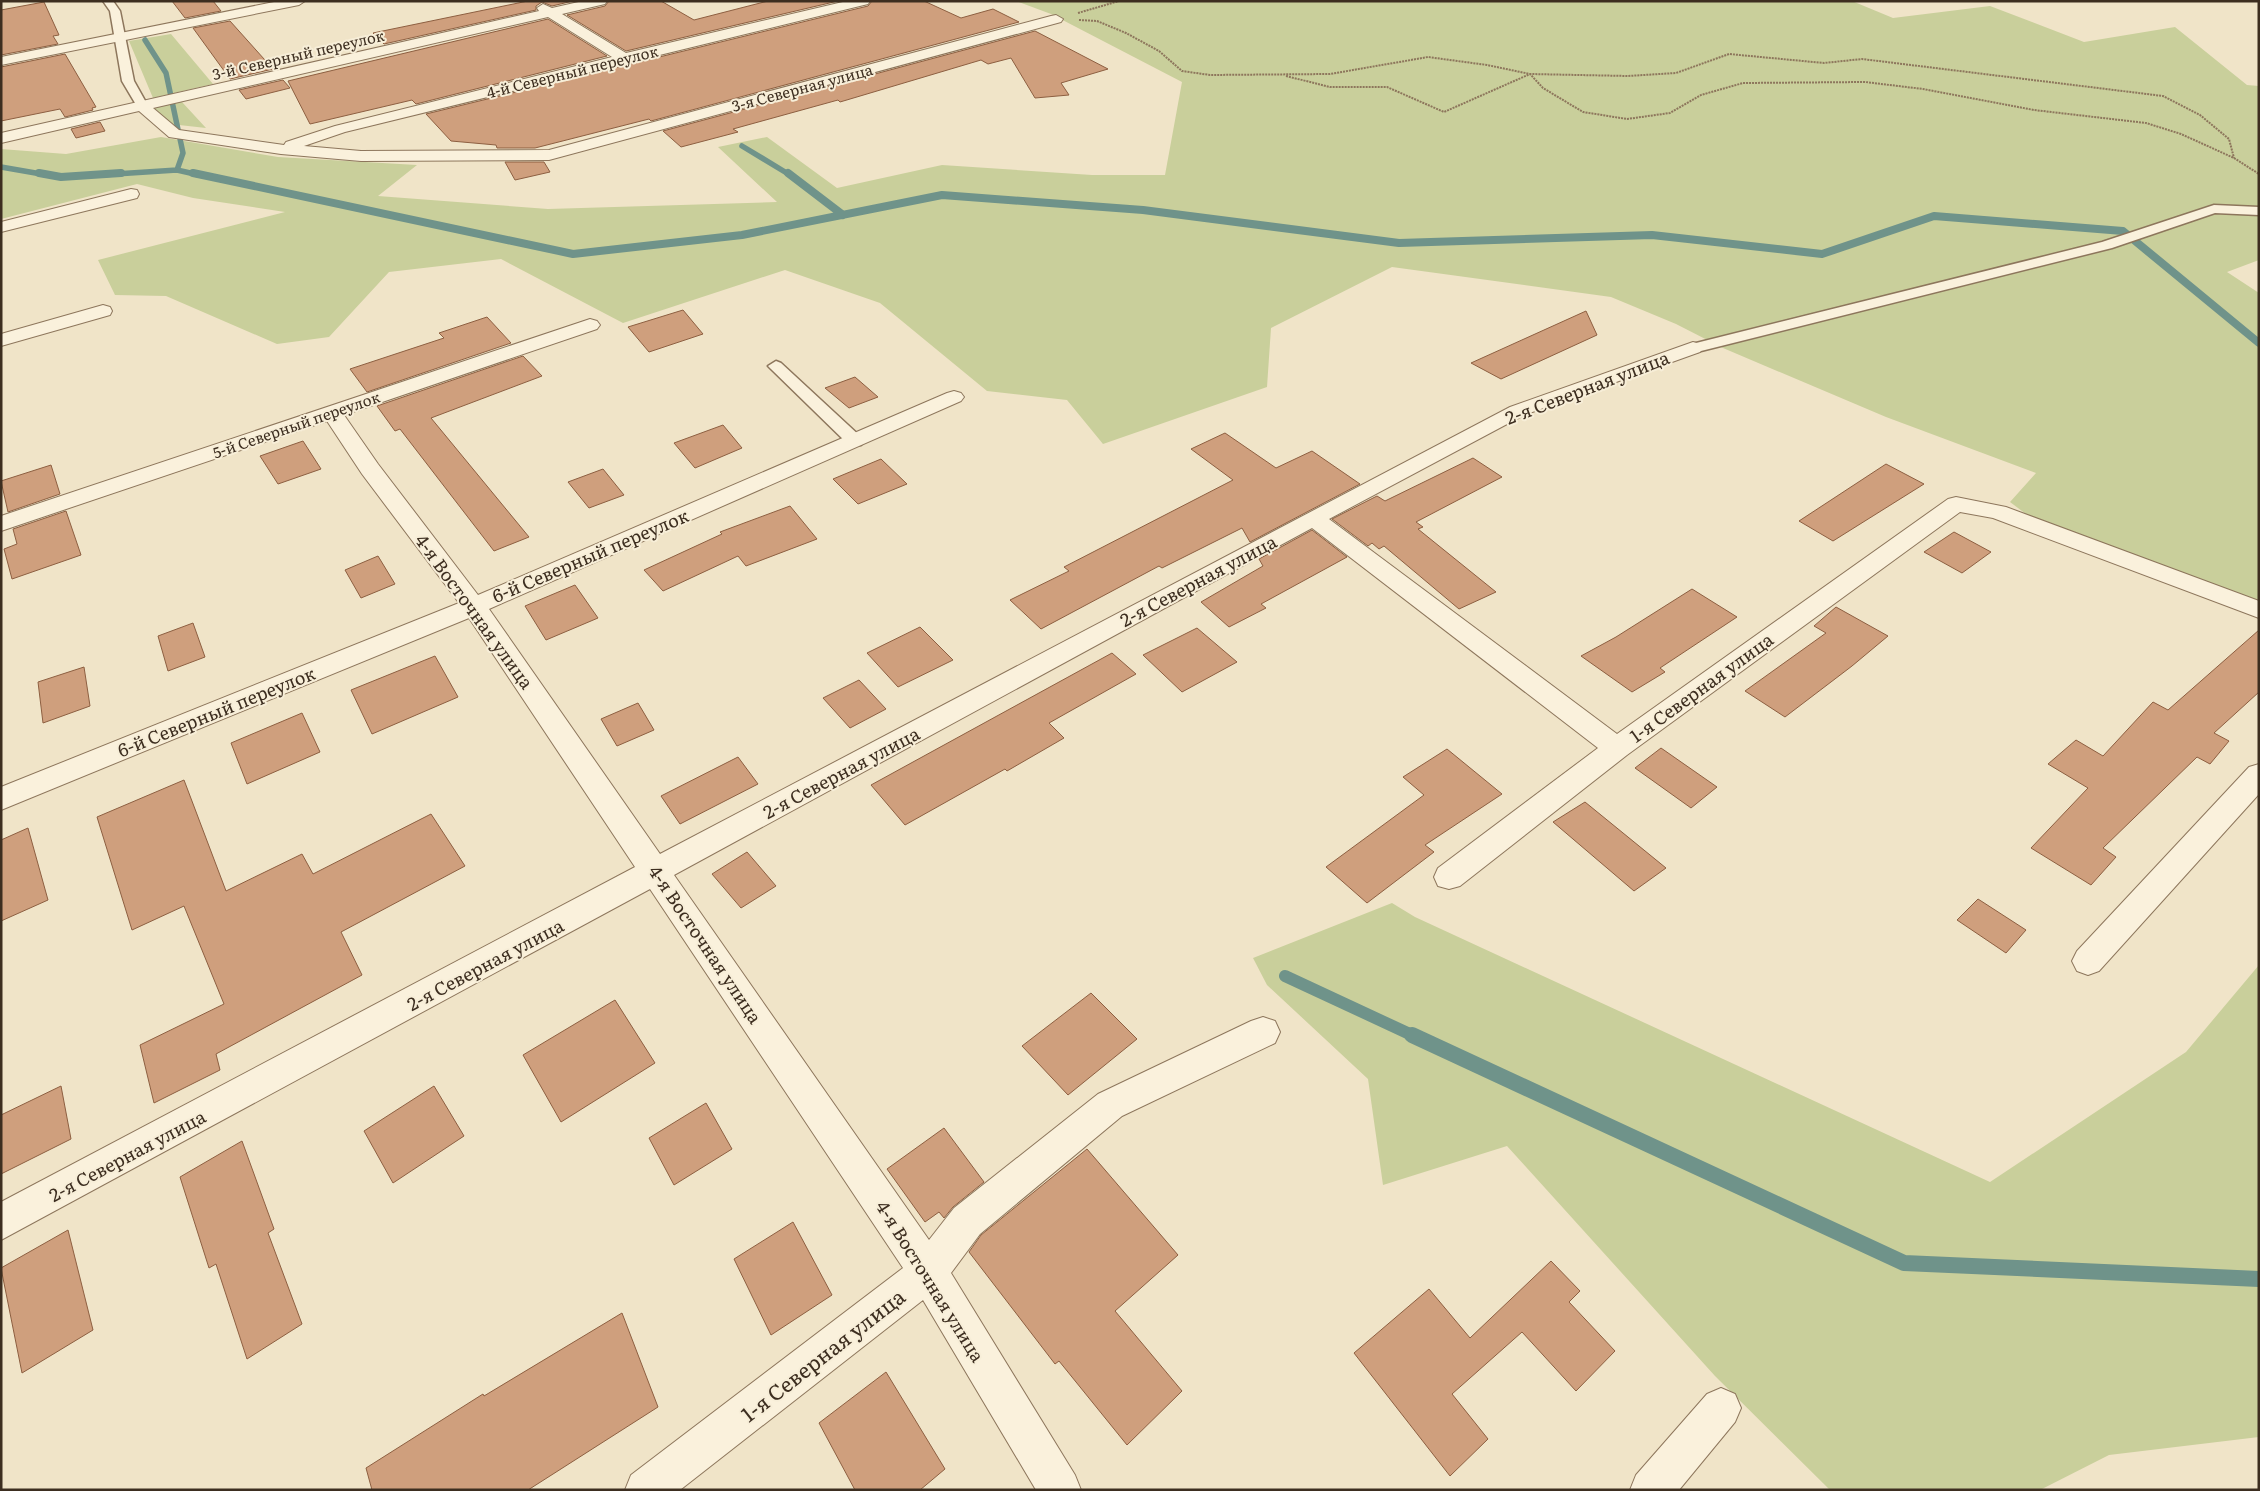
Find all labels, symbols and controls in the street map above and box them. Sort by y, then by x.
street label: 3-й Северный переулок [210,23,386,85]
street label: 4-й Северный переулок [484,39,660,103]
street label: 3-я Северная улица [729,57,876,117]
street label: 2-я Северная улица [1501,343,1673,431]
street label: 5-й Северный переулок [209,385,383,463]
street label: 6-й Северный переулок [488,501,693,609]
street label: 2-я Северная улица [1115,527,1281,633]
street label: 4-я Восточная улица [409,528,541,694]
street label: 1-я Северная улица [1624,625,1779,748]
street label: 6-й Северный переулок [113,659,319,763]
street label: 2-я Северная улица [758,719,924,825]
street label: 4-я Восточная улица [643,859,769,1029]
street label: 2-я Северная улица [402,911,568,1017]
street label: 2-я Северная улица [44,1102,210,1208]
street label: 4-я Восточная улица [870,1195,992,1367]
street label: 1-я Северная улица [733,1280,911,1428]

